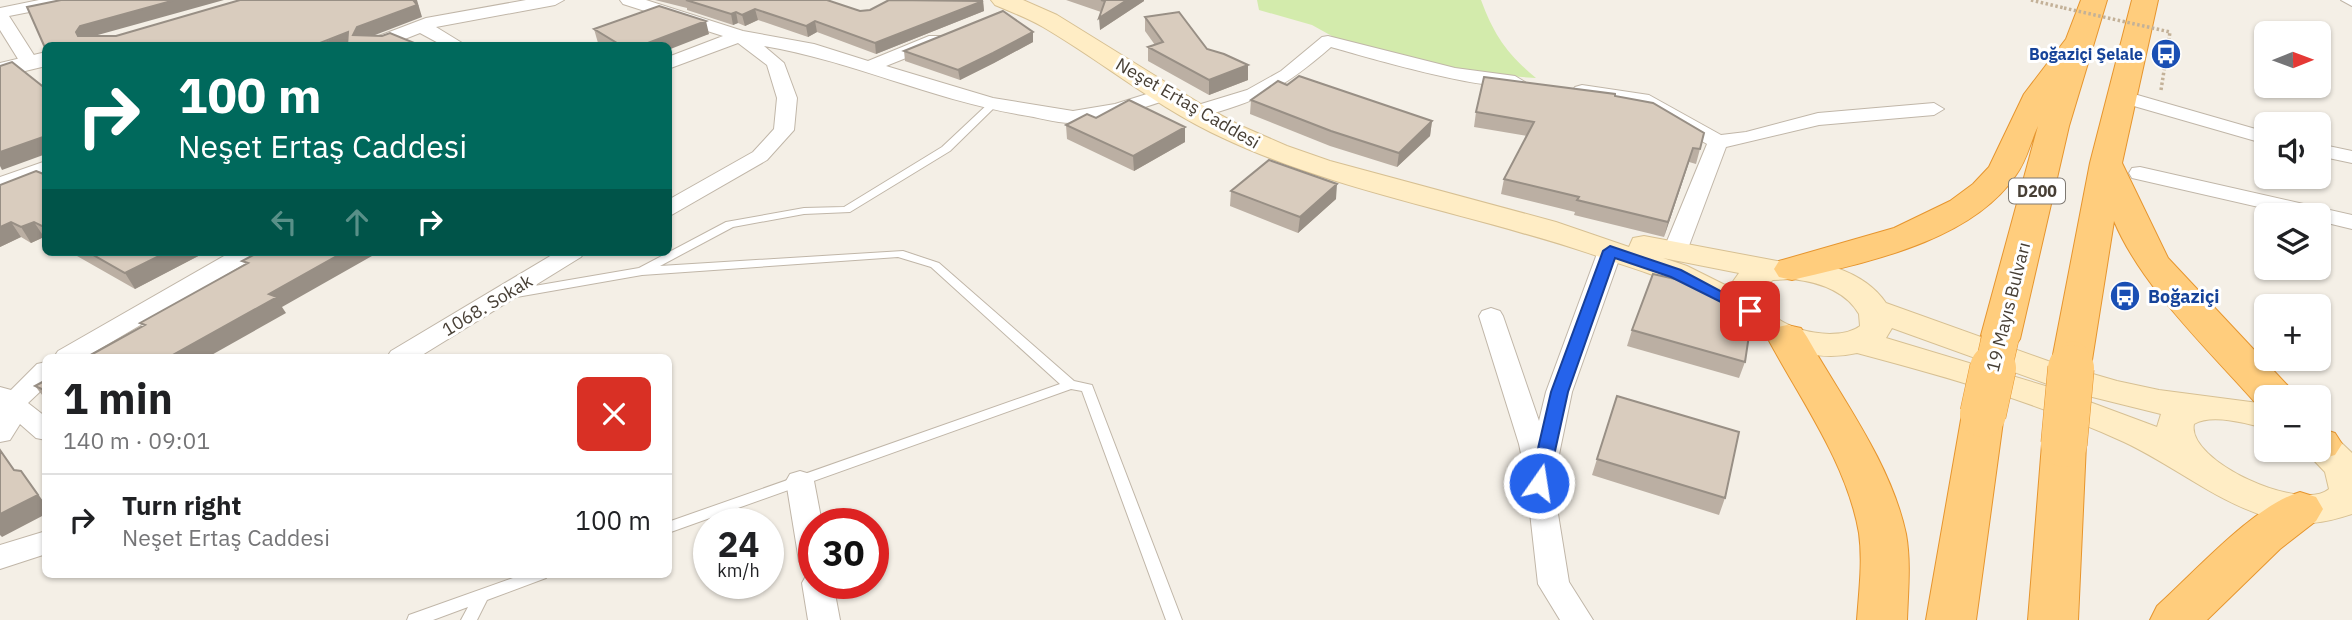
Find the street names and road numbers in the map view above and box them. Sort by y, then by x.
street label: Neşet Ertaş Caddesi [1112,52,1264,154]
road number: D200 [2009,178,2065,204]
street label: 19 Mayıs Bulvarı [1981,240,2035,374]
street label: 1068. Sokak [438,269,537,341]

